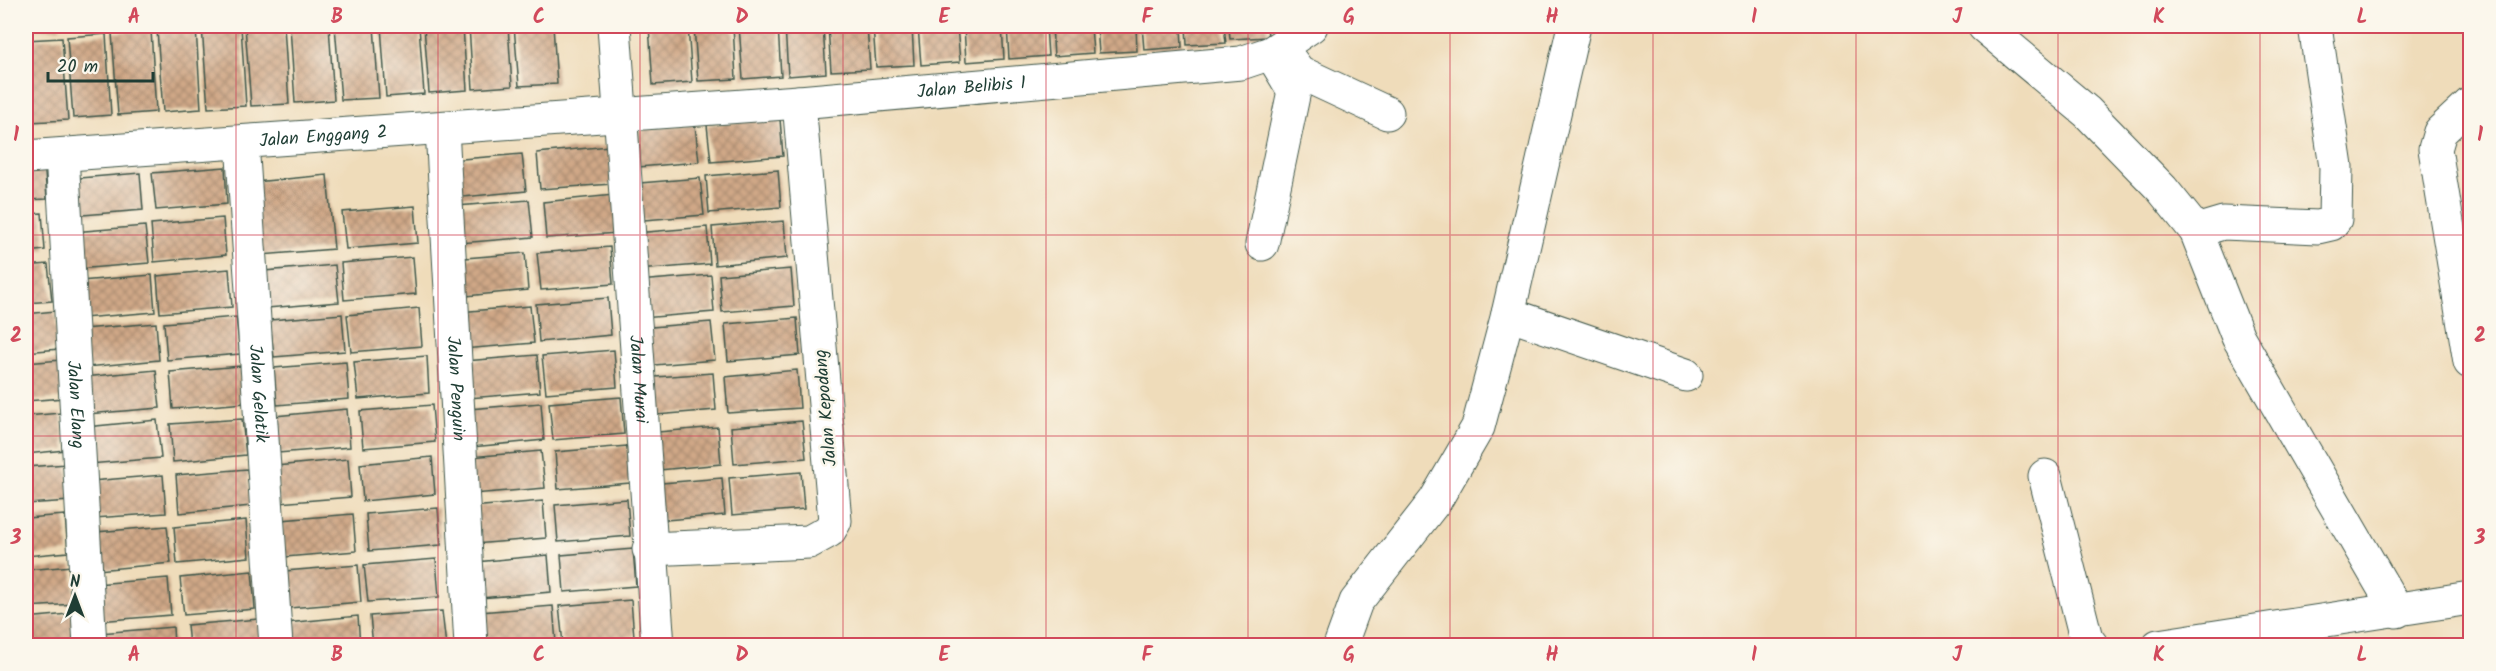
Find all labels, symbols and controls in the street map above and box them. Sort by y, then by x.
text: A [128,2,140,34]
text: B [331,2,343,34]
text: C [533,2,545,34]
text: D [735,2,749,34]
text: E [938,2,950,34]
text: F [1142,2,1154,34]
text: G [1343,2,1355,34]
text: H [1545,2,1559,34]
text: I [1751,2,1757,34]
text: J [1952,2,1963,34]
text: K [2153,2,2165,34]
text: L [2357,2,2367,34]
scale bar [48,45,153,83]
text: 20 m [57,53,98,82]
street label: Jalan Belibis 1 [916,69,1027,108]
street label: Jalan Enggang 2 [258,118,388,156]
text: 1 [13,120,19,152]
text: 1 [2477,120,2483,152]
text: 2 [10,321,22,353]
text: 2 [2474,321,2486,353]
street label: Jalan Murai [620,334,655,425]
street label: Jalan Penguin [438,335,472,442]
street label: Jalan Gelatik [240,344,275,444]
street label: Jalan Kepodang [807,348,846,468]
street label: Jalan Elang [58,360,92,450]
text: 3 [10,523,22,555]
text: 3 [2474,523,2486,555]
north arrow [45,566,105,626]
text: N [70,570,80,595]
text: A [128,640,140,671]
text: B [331,640,343,671]
text: C [533,640,545,671]
text: D [735,640,749,671]
text: E [938,640,950,671]
text: F [1142,640,1154,671]
text: G [1343,640,1355,671]
text: H [1545,640,1559,671]
text: I [1751,640,1757,671]
text: J [1952,640,1963,671]
text: K [2153,640,2165,671]
text: L [2357,640,2367,671]

